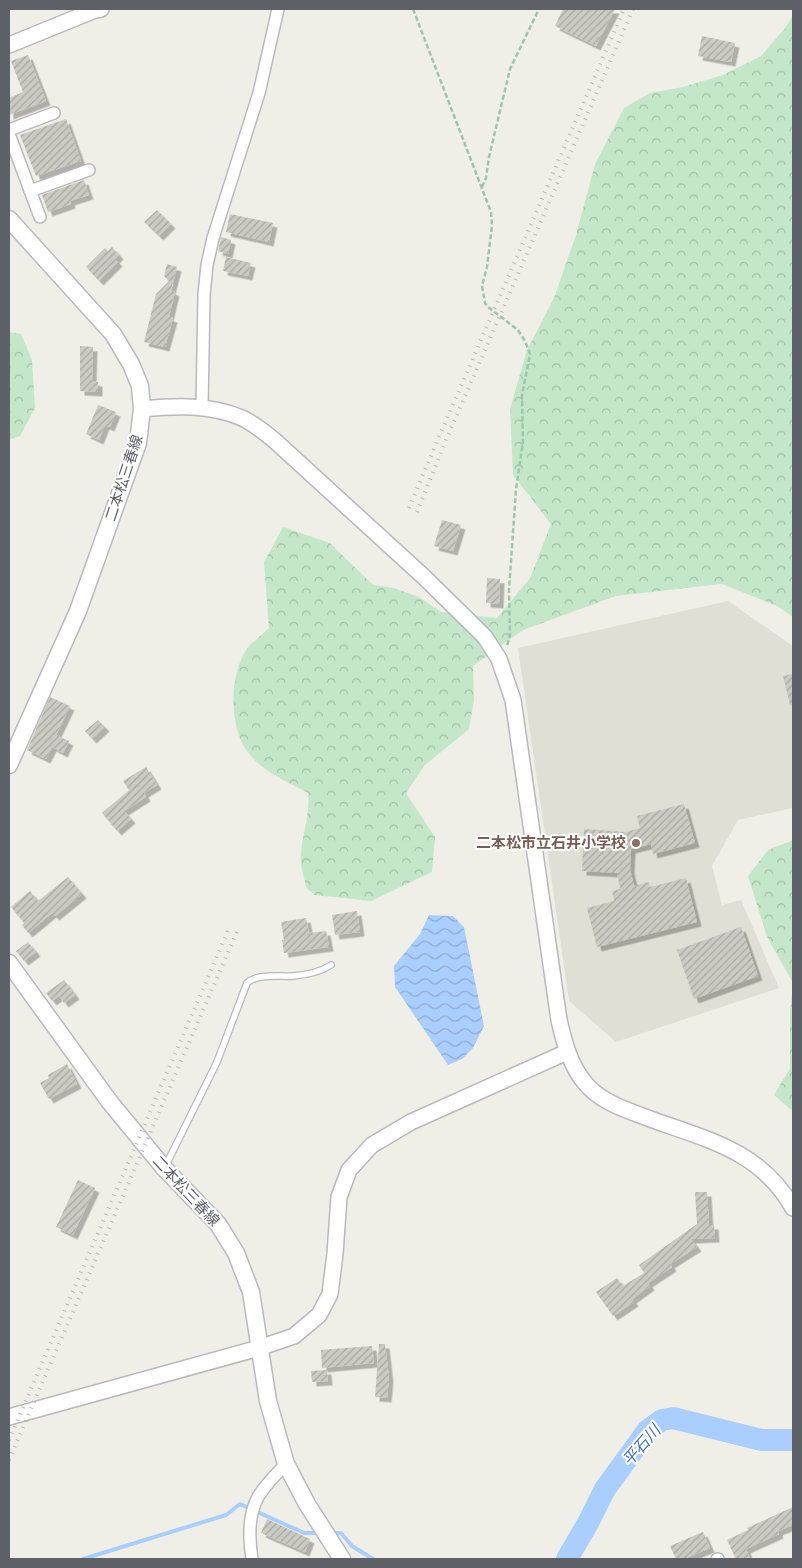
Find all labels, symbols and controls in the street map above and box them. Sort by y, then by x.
street label: 二本松三春線 [101,432,146,524]
place label: 二本松市立石井小学校 [476,833,626,852]
marker: 二本松市立石井小学校 [630,837,642,849]
street label: 二本松三春線 [149,1151,224,1230]
water label: 平石川 [618,1419,666,1470]

